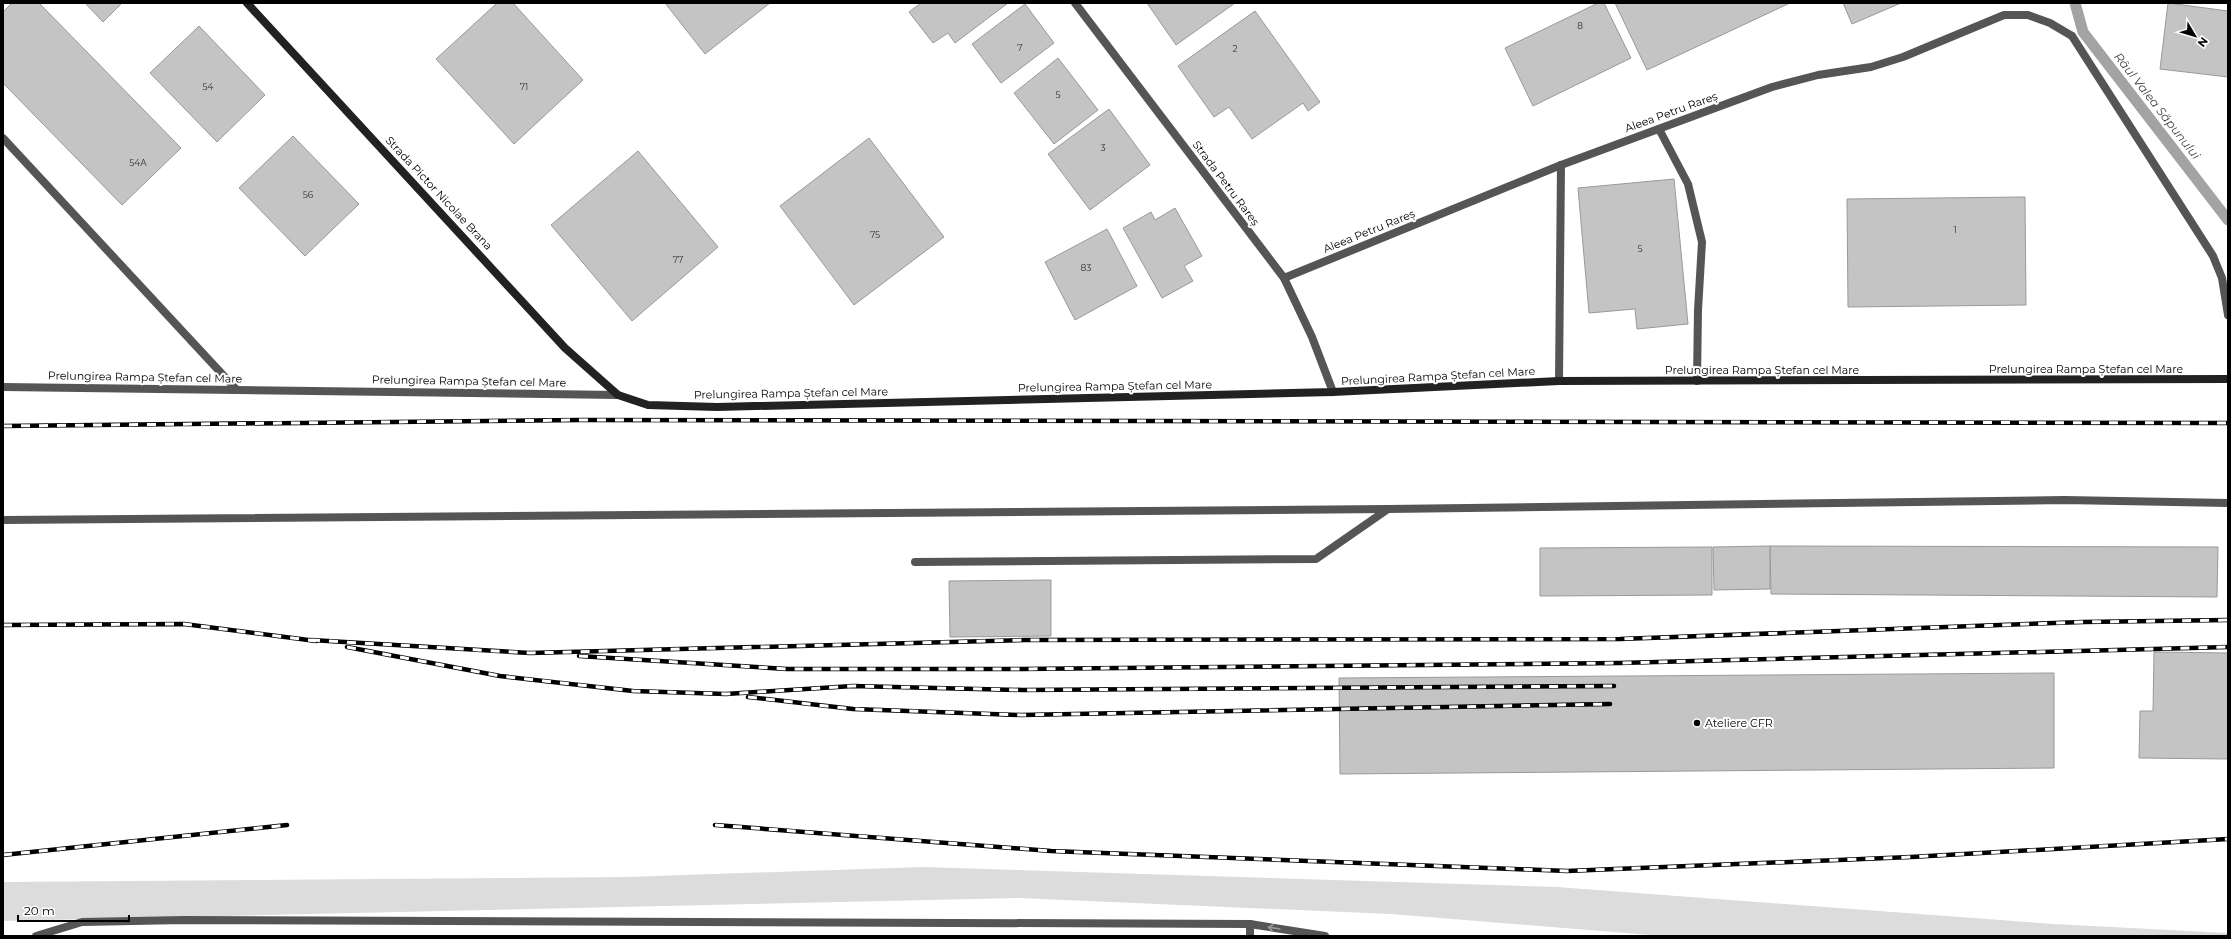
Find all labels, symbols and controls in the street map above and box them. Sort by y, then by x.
north arrow [2175,16,2215,56]
house number: 8 [1577,20,1583,31]
text: N [2195,34,2211,50]
house number: 7 [1017,42,1023,53]
house number: 2 [1232,43,1238,54]
water label: Râul Valea Săpunului [2111,49,2204,163]
house number: 54 [202,81,214,92]
house number: 71 [520,81,528,92]
house number: 5 [1055,89,1061,100]
street label: Aleea Petru Rareș [1623,89,1720,135]
street label: Strada Pictor Nicolae Brana [383,133,495,253]
street label: Strada Petru Rareș [1189,138,1263,229]
house number: 3 [1100,142,1106,153]
house number: 54A [129,157,147,168]
house number: 56 [303,189,314,200]
street label: Aleea Petru Rareș [1321,206,1417,256]
house number: 1 [1953,224,1957,235]
house number: 75 [870,229,880,240]
house number: 5 [1637,243,1643,254]
house number: 77 [673,254,683,265]
house number: 83 [1081,262,1091,273]
street label: Prelungirea Rampa Ștefan cel Mare [1989,362,2184,376]
street label: Prelungirea Rampa Ștefan cel Mare [1665,363,1860,377]
street label: Prelungirea Rampa Ștefan cel Mare [1341,364,1536,388]
street label: Prelungirea Rampa Ștefan cel Mare [48,368,243,386]
street label: Prelungirea Rampa Ștefan cel Mare [372,372,567,390]
street label: Prelungirea Rampa Ștefan cel Mare [1018,377,1213,395]
street label: Prelungirea Rampa Ștefan cel Mare [694,384,889,402]
place label: Ateliere CFR [1705,716,1773,730]
marker: Ateliere CFR [1692,718,1702,728]
scale bar [18,897,129,923]
text: 20 m [24,903,55,918]
one-way arrow [1268,923,1281,931]

